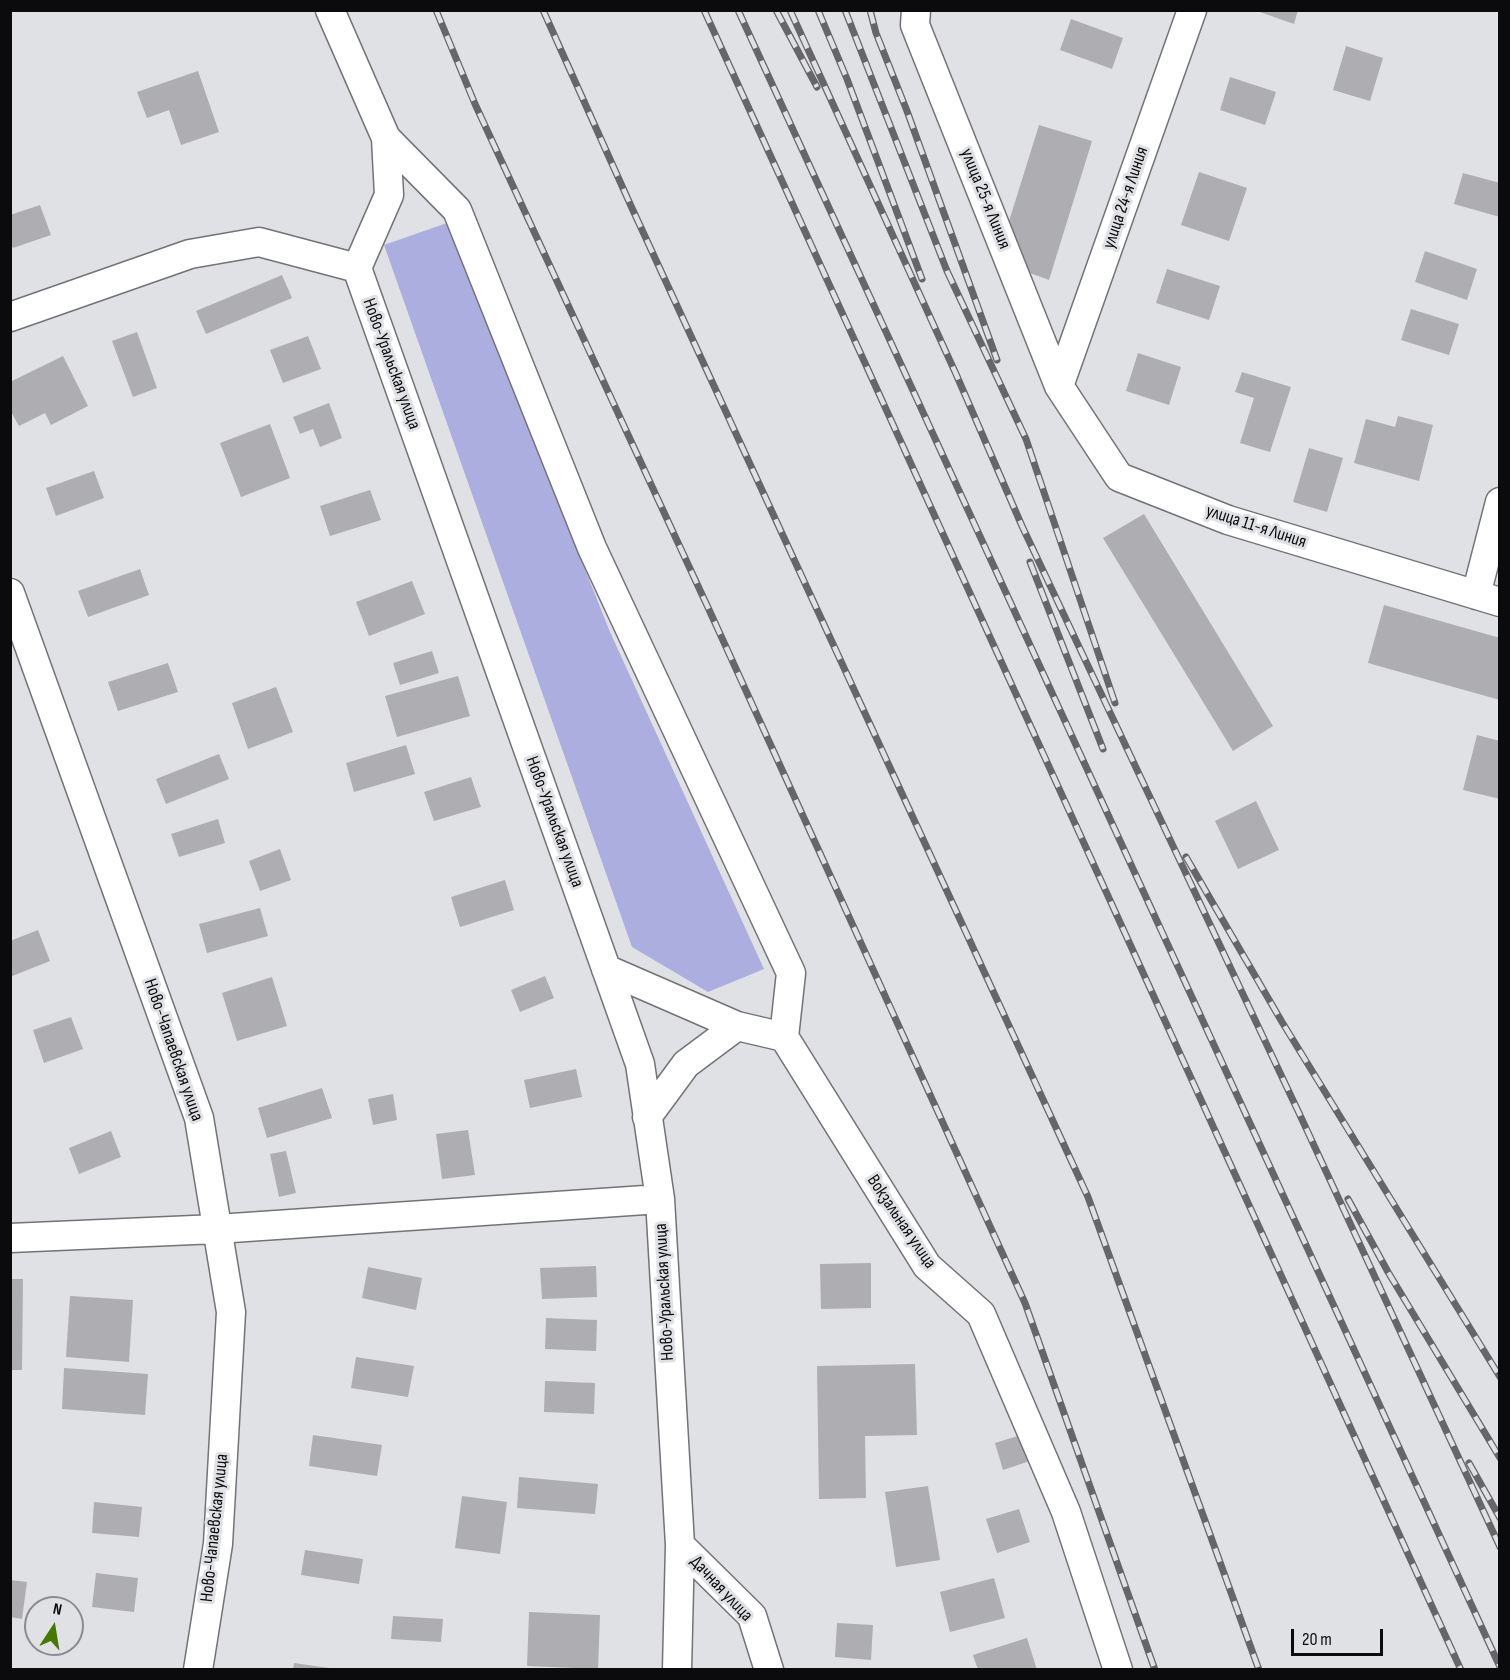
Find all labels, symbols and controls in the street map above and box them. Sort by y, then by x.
street label: улица 24-я Линия [1098,144,1154,252]
street label: улица 25-я Линия [955,146,1015,252]
street label: Ново-Уральская улица [357,296,425,432]
street label: улица 11-я Линия [1203,501,1309,553]
street label: Ново-Уральская улица [520,754,588,890]
street label: Ново-Чапаевская улица [139,976,207,1124]
street label: Вокзальная улица [862,1171,940,1273]
street label: Ново-Уральская улица [651,1223,679,1361]
street label: Ново-Чапаевская улица [196,1453,234,1603]
street label: Дачная улица [685,1552,757,1626]
north arrow [24,1596,84,1656]
text: N [51,1600,64,1620]
scale bar [1294,1617,1386,1655]
text: 20 m [1302,1629,1332,1650]

